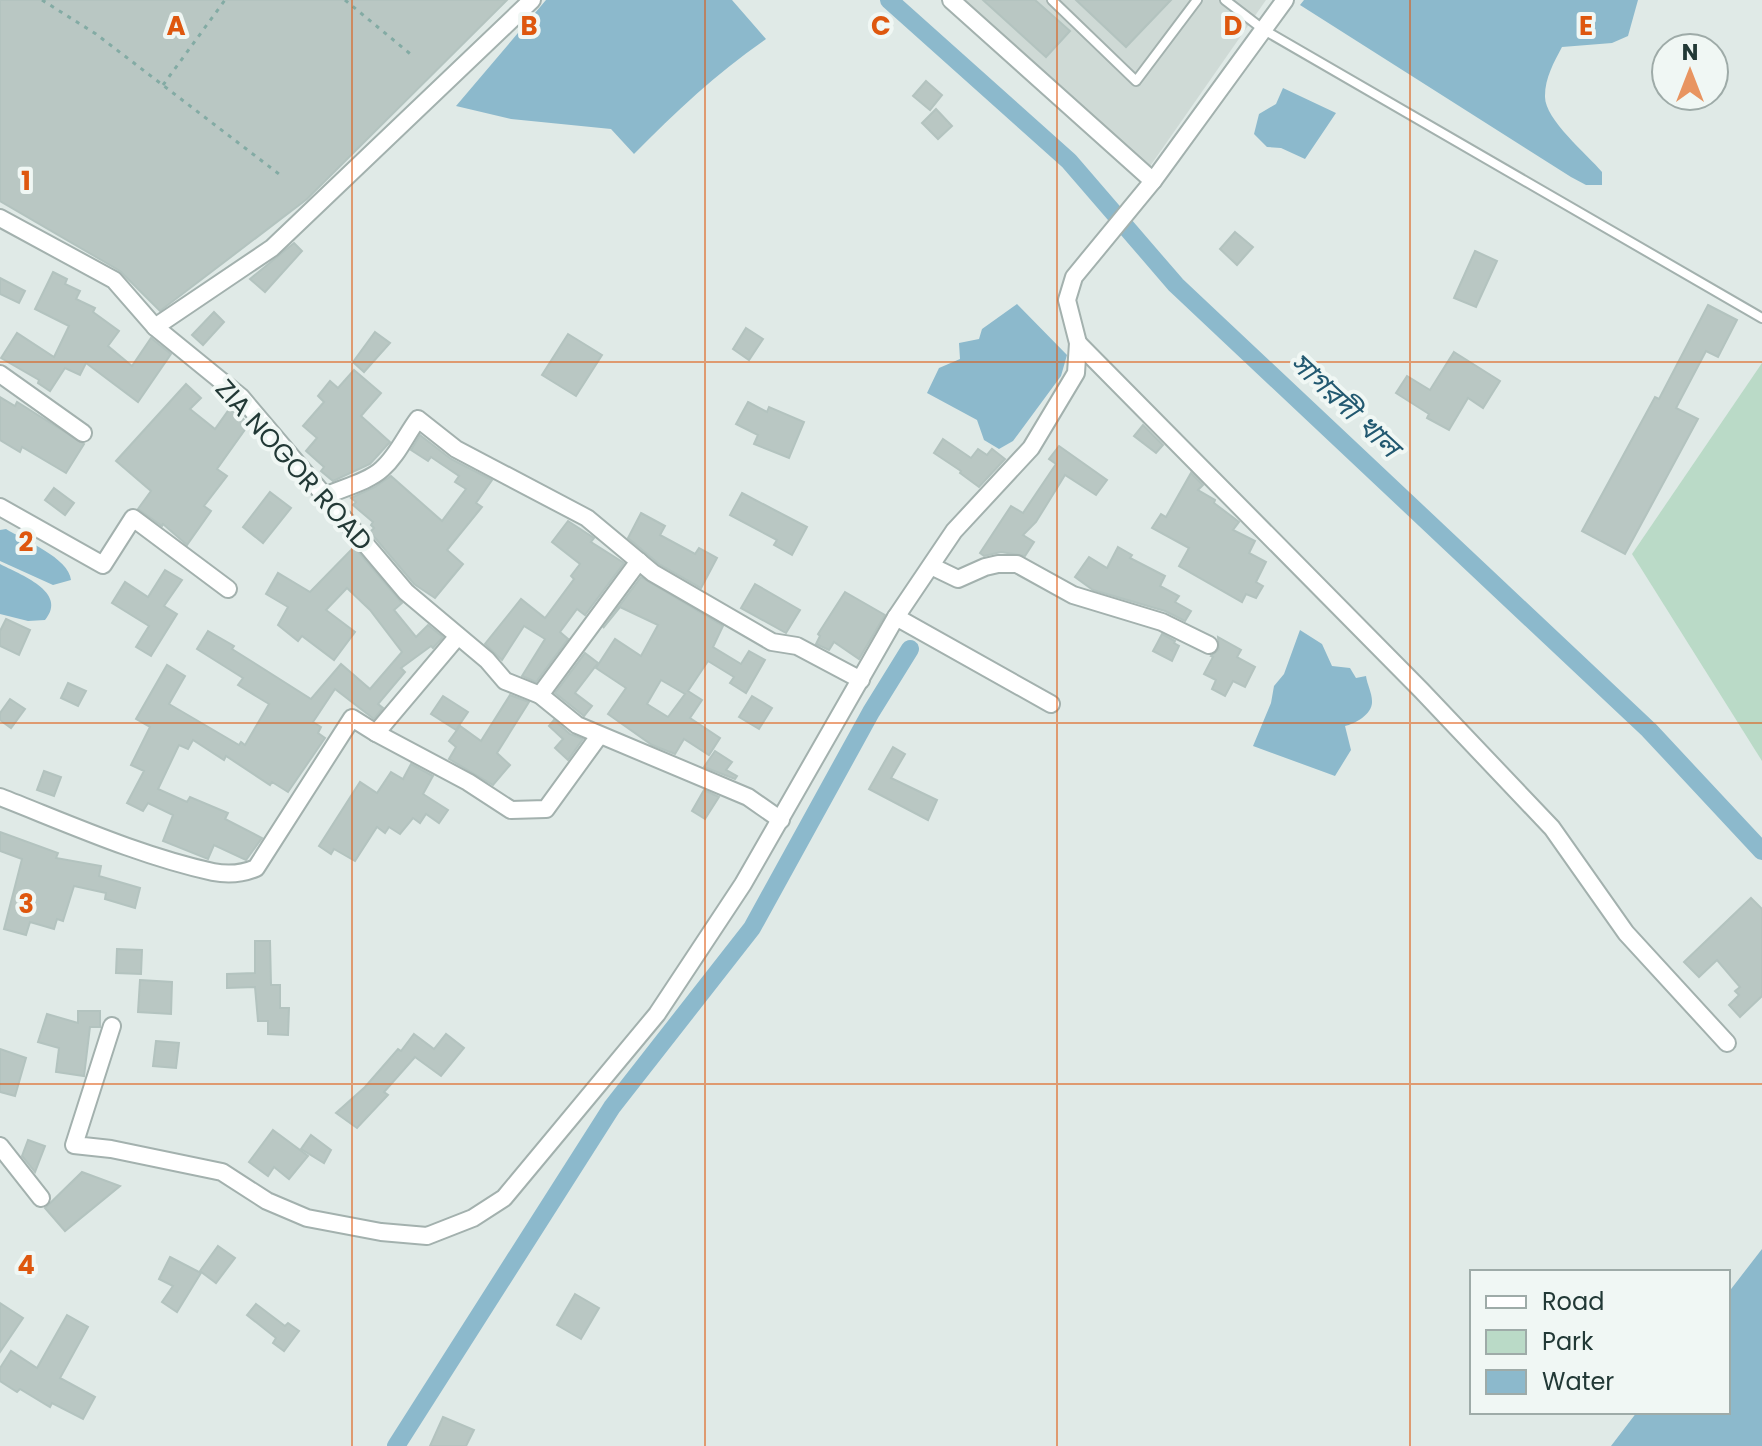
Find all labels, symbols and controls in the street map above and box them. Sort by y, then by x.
text: A [166,8,186,44]
text: B [520,8,538,44]
text: C [871,8,891,44]
text: D [1224,8,1243,44]
text: E [1579,8,1593,44]
north arrow [1650,32,1730,112]
text: N [1682,37,1698,68]
text: 1 [21,163,31,199]
water label: সাগরদী খাল [1281,344,1413,470]
street label: ZIA NOGOR ROAD [207,372,381,558]
text: 2 [19,524,34,560]
text: 3 [18,886,34,922]
text: 4 [17,1247,35,1283]
legend [1470,1270,1730,1414]
text: Road [1542,1285,1604,1318]
text: Park [1542,1325,1594,1358]
text: Water [1542,1365,1614,1398]

